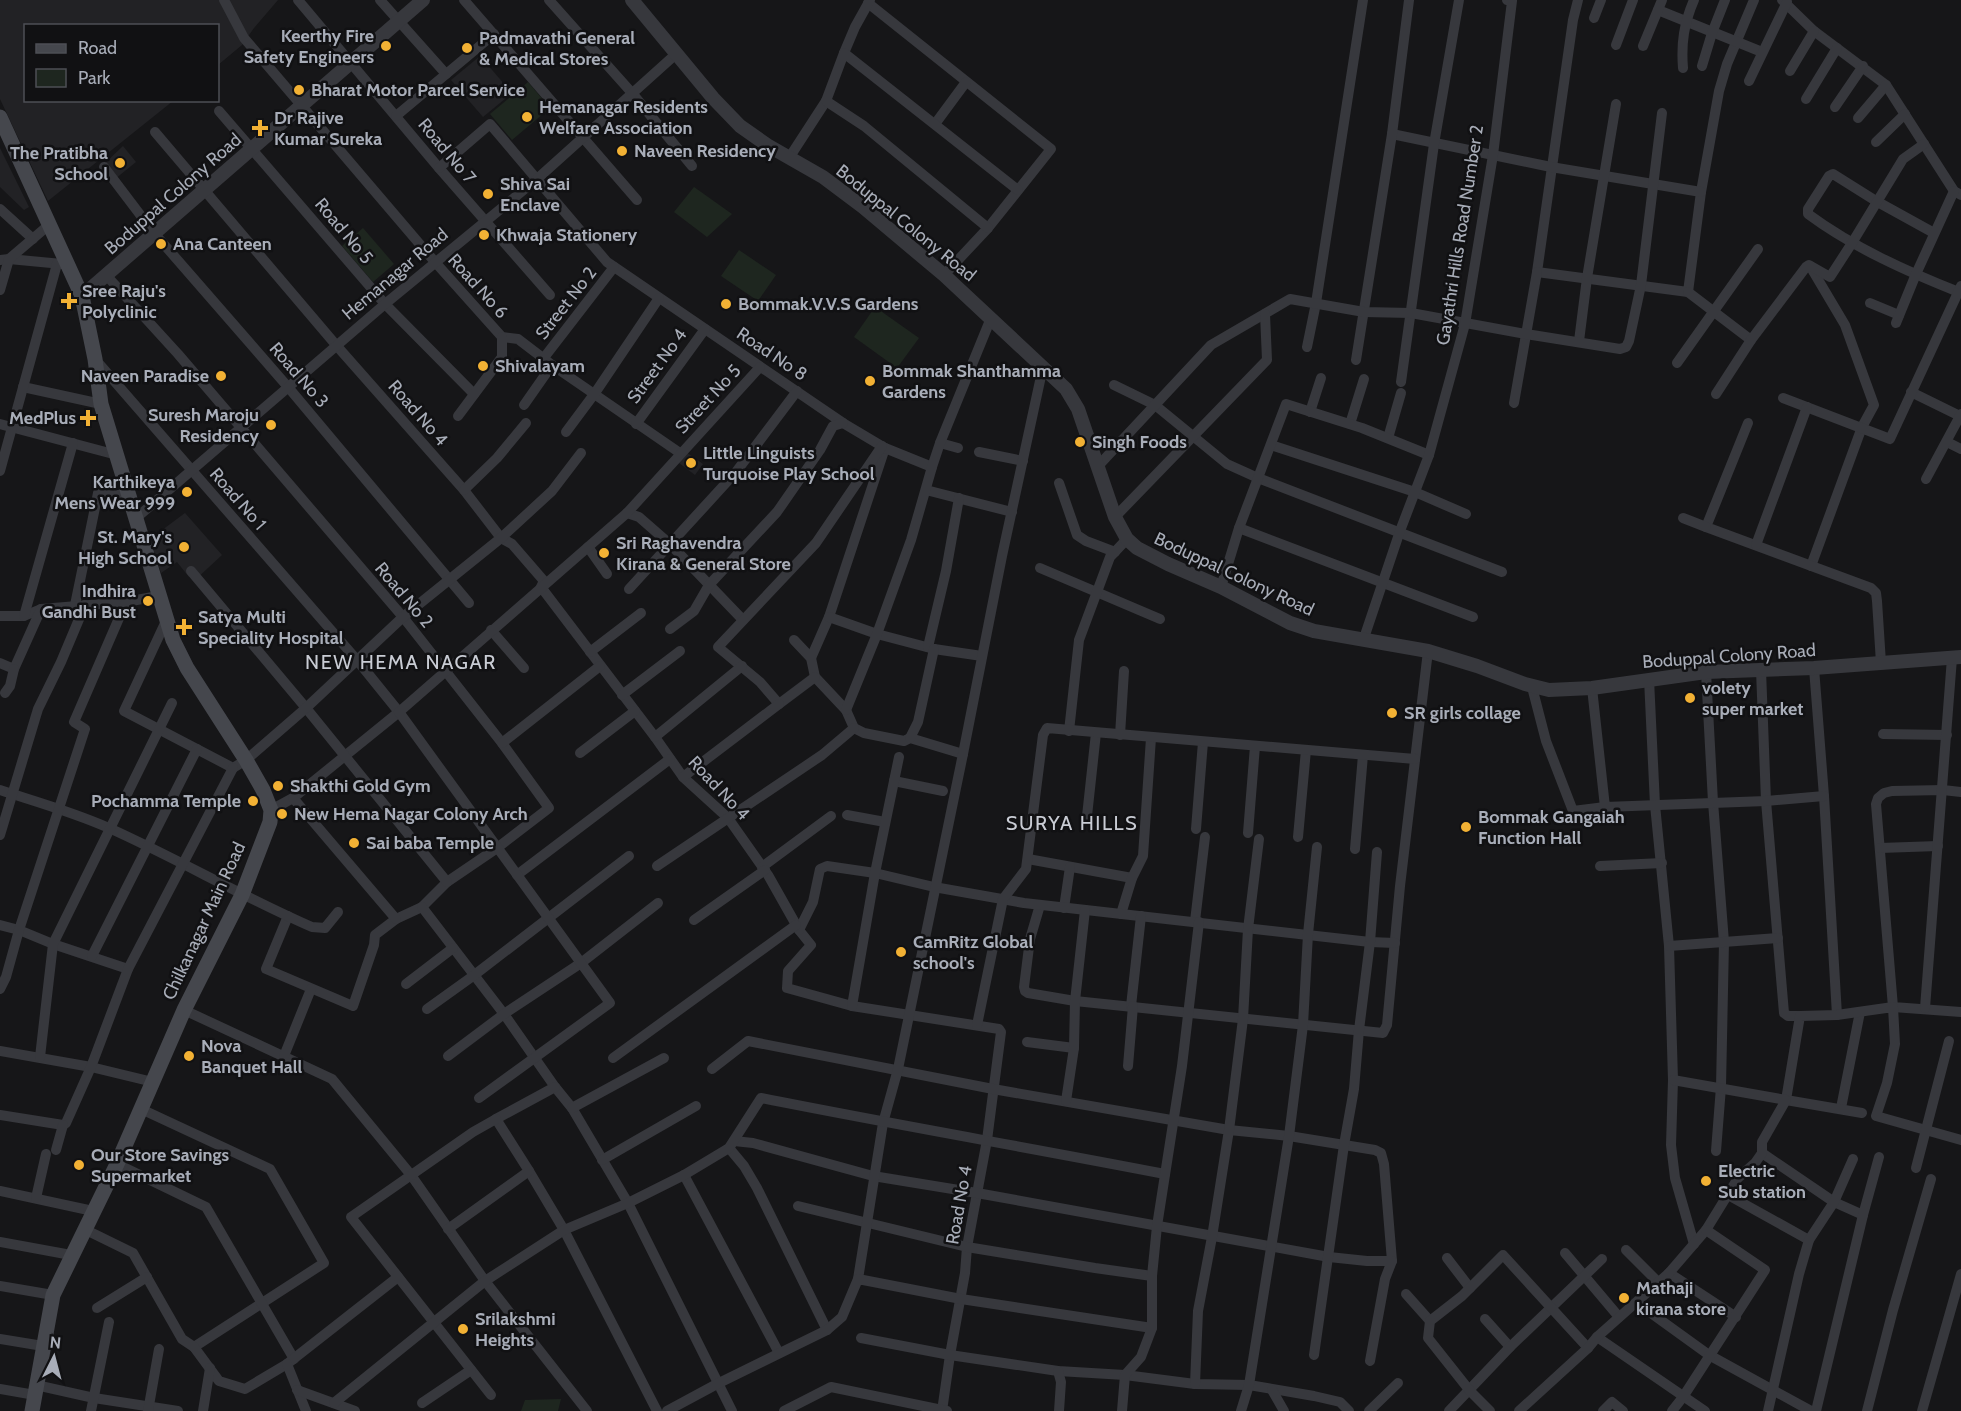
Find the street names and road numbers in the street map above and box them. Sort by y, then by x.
street label: Road No 7 [413,114,481,188]
street label: Gayathri Hills Road Number 2 [1432,123,1488,347]
street label: Boduppal Colony Road [100,129,246,259]
street label: Boduppal Colony Road [832,160,980,286]
street label: Road No 5 [310,194,378,268]
street label: Hemanagar Road [338,223,452,325]
street label: Road No 6 [443,249,513,323]
street label: Street No 2 [531,262,601,344]
street label: Road No 8 [733,322,811,386]
street label: Street No 4 [623,324,691,408]
street label: Road No 3 [265,338,333,412]
street label: Street No 5 [670,360,746,438]
street label: Road No 4 [383,376,453,450]
street label: Road No 1 [205,463,271,535]
street label: Boduppal Colony Road [1151,527,1317,621]
street label: Road No 2 [370,558,438,632]
street label: Boduppal Colony Road [1642,639,1816,673]
street label: Road No 4 [684,751,754,825]
street label: Chilkanagar Main Road [158,839,250,1003]
street label: Road No 4 [941,1164,977,1246]

